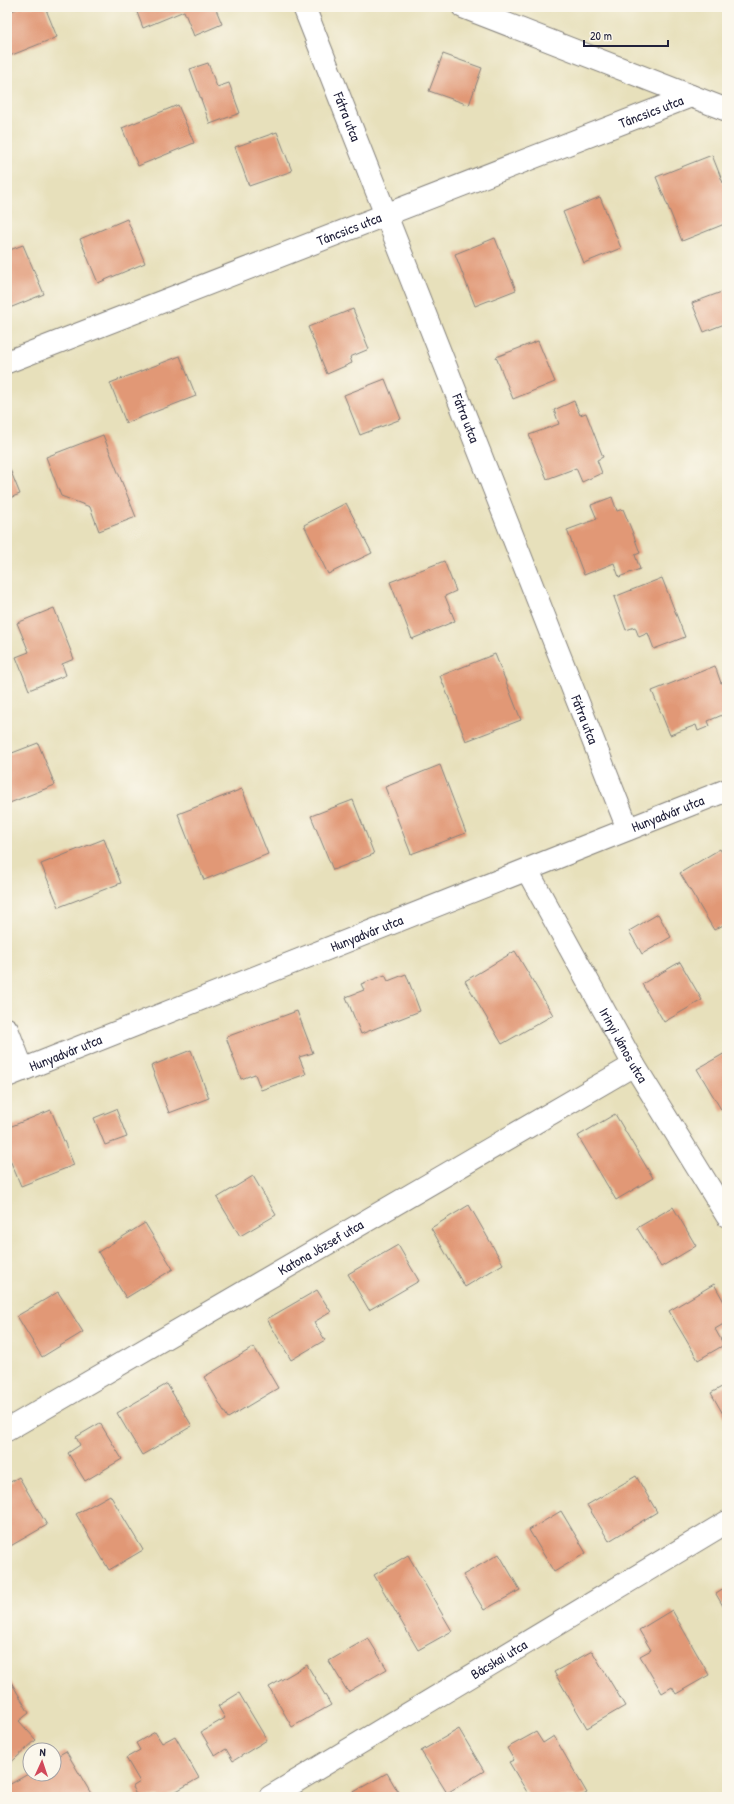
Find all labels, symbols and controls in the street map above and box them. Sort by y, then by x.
scale bar [584,22,668,48]
text: 20 m [590,27,612,44]
street label: Fátra utca [329,88,366,144]
street label: Táncsics utca [616,90,686,132]
street label: Táncsics utca [314,207,384,250]
street label: Fátra utca [448,390,485,446]
street label: Fátra utca [567,691,604,747]
street label: Hunyadvár utca [629,790,707,836]
street label: Hunyadvár utca [327,910,406,956]
street label: Irinyi János utca [595,1004,653,1086]
street label: Hunyadvár utca [26,1029,105,1075]
street label: Katona József utca [274,1214,367,1279]
street label: Bácskai utca [467,1634,531,1683]
north arrow [22,1742,62,1782]
text: N [39,1745,46,1759]

